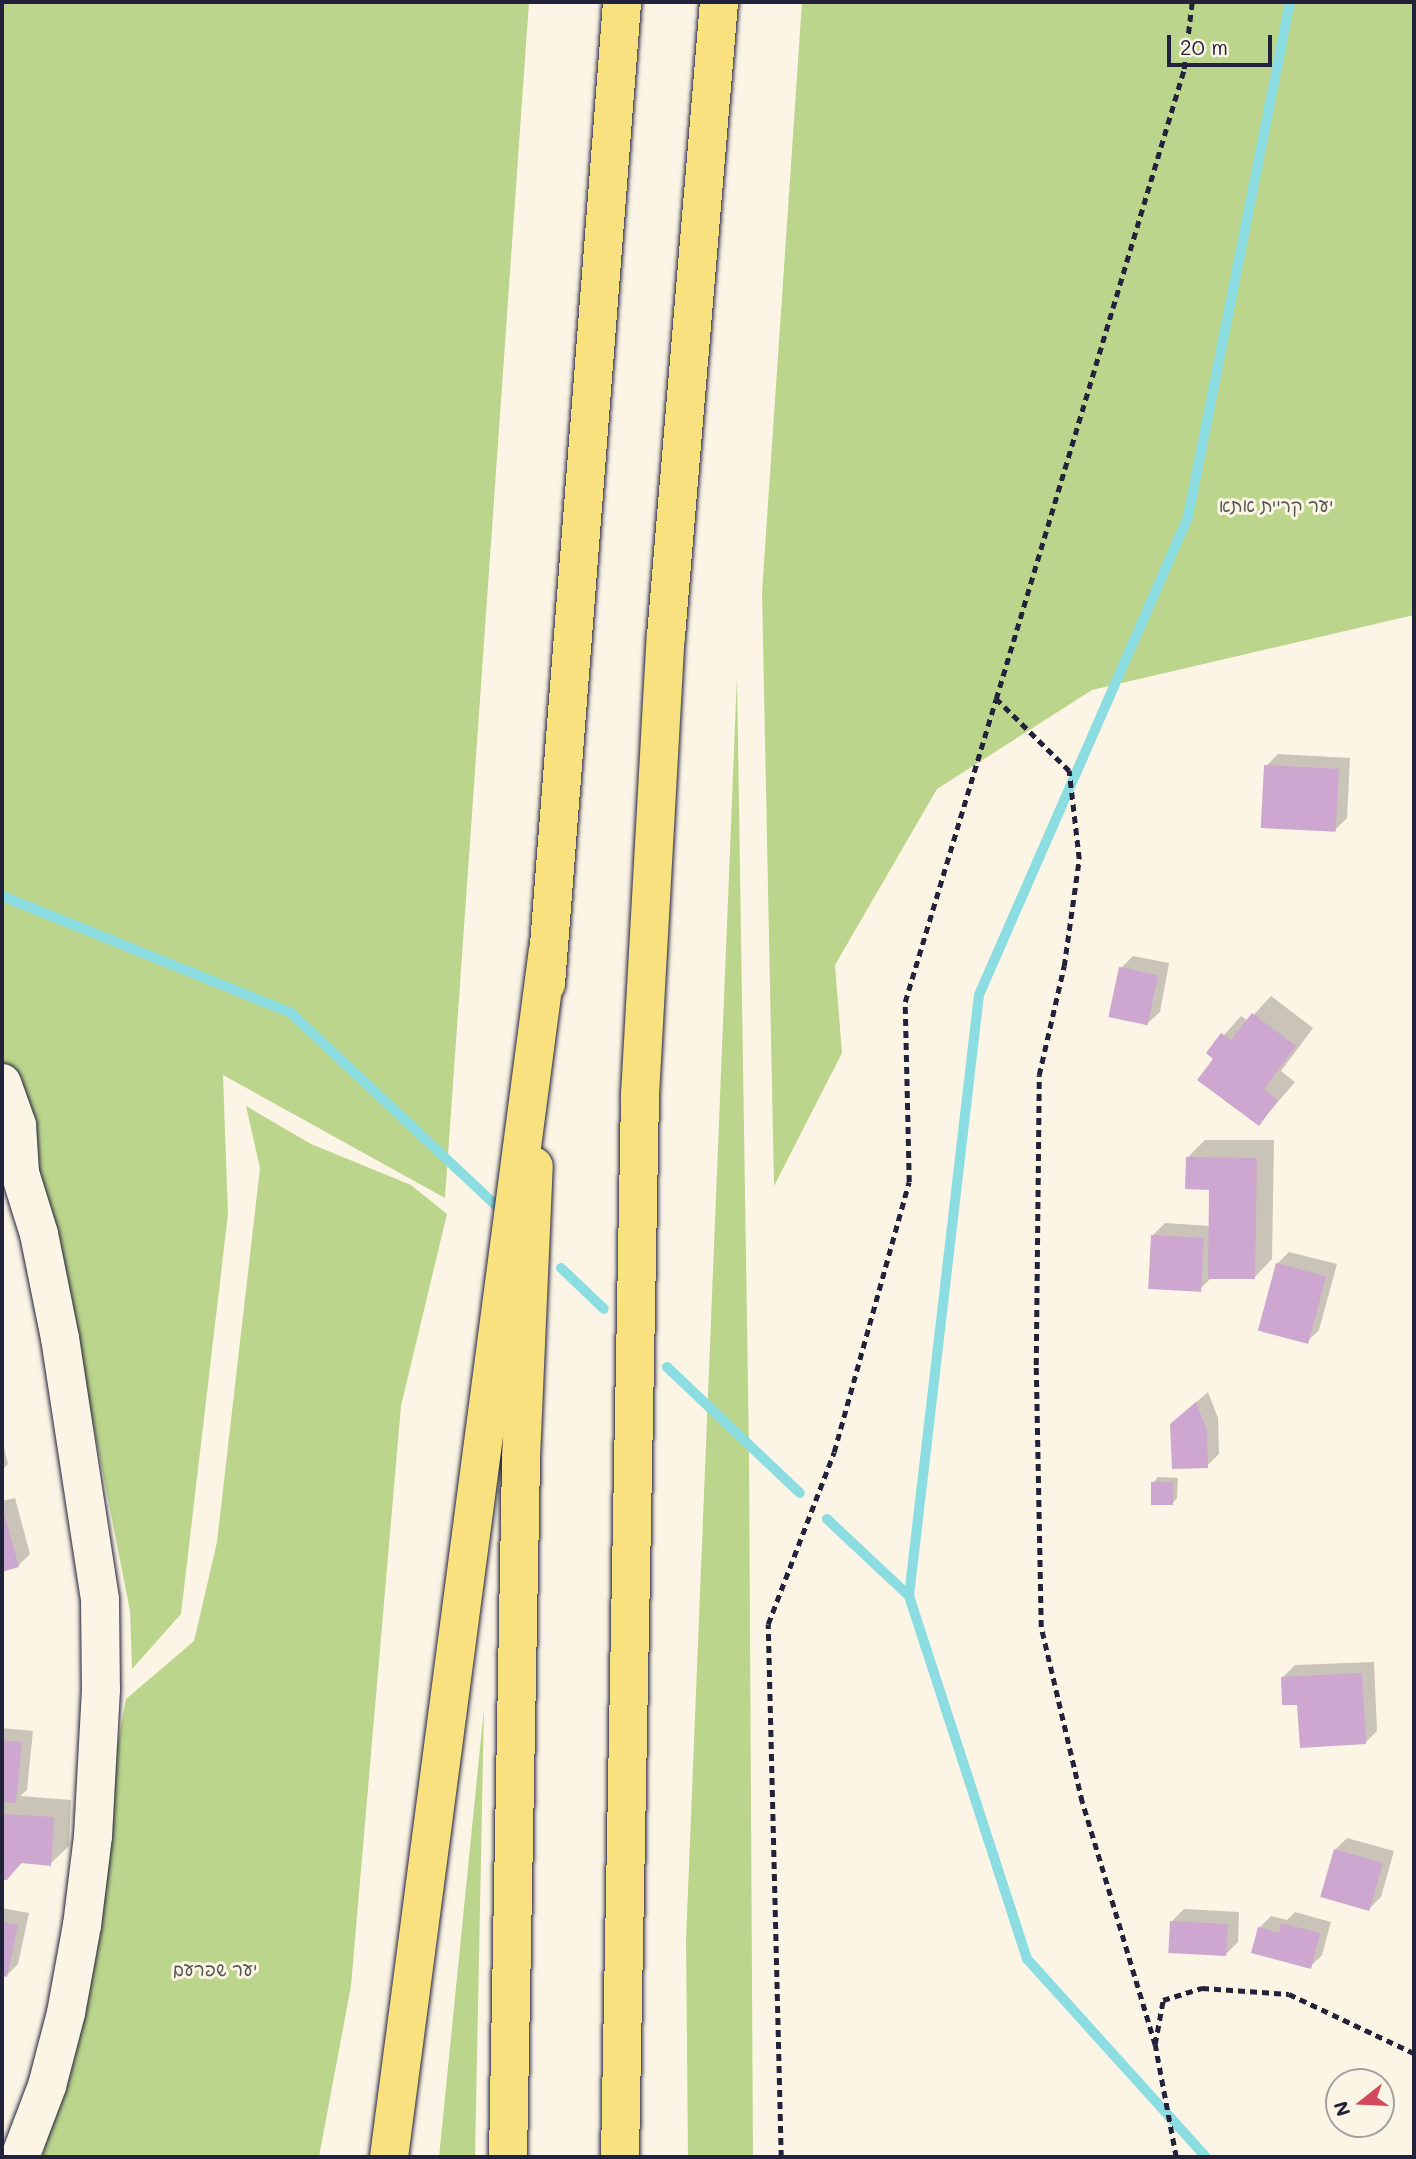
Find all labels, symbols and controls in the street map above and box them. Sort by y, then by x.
scale bar [1171,21,1276,65]
text: 20 m [1180,33,1228,60]
park label: יער קריית אתא [1219,494,1333,516]
park label: יער שפרעם [173,1958,257,1980]
north arrow [1325,2068,1395,2138]
text: N [1327,2098,1356,2120]

